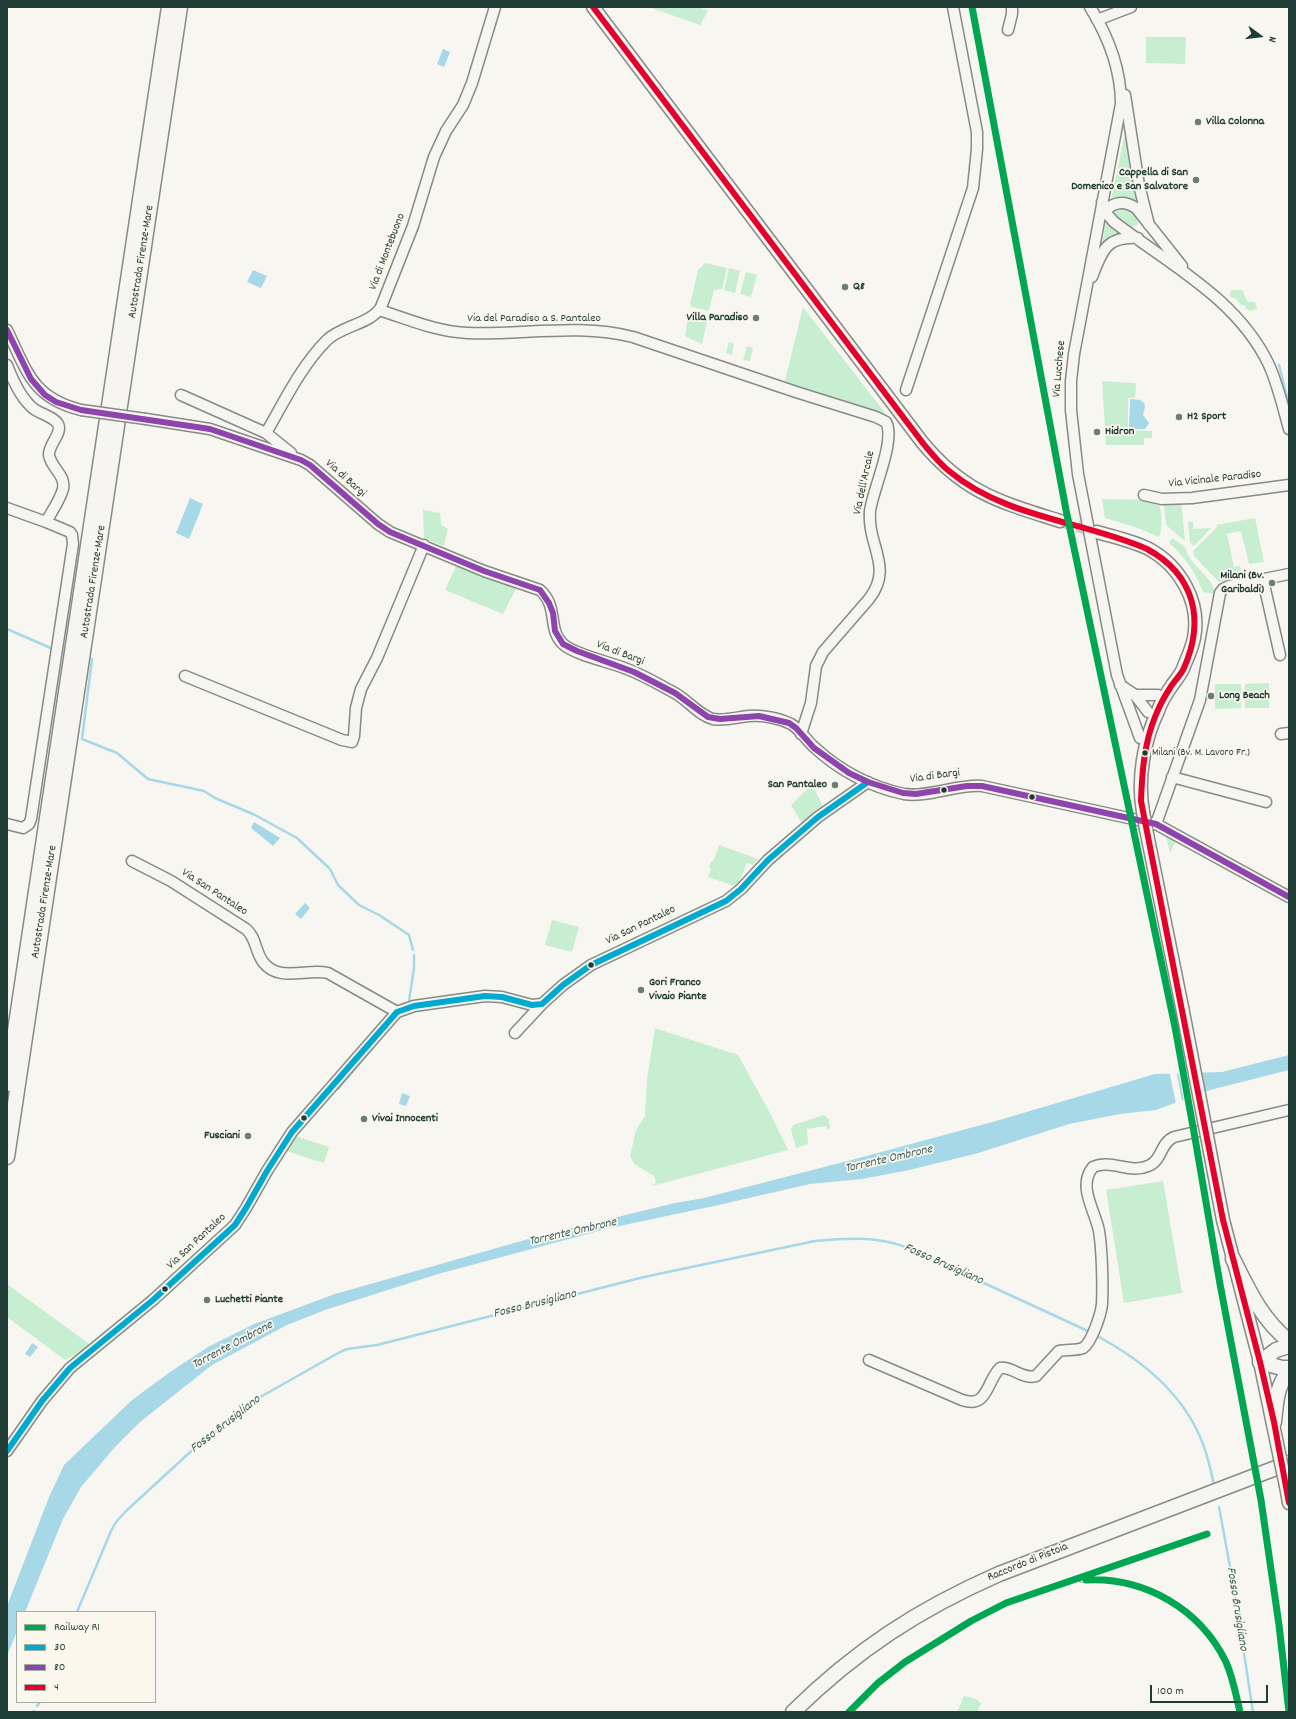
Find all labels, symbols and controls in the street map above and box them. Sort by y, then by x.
north arrow [1240,16,1280,56]
text: N [1263,34,1280,44]
place label: Villa Colonna [1206,115,1264,129]
marker: Villa Colonna [1193,117,1203,127]
place label: Cappella di San Domenico e San Salvatore [1071,166,1188,194]
marker: Cappella di San Domenico e San Salvatore [1191,175,1201,185]
street label: Autostrada Firenze-Mare [126,204,158,320]
street label: Via di Montebuono [367,212,409,292]
place label: Q8 [853,280,865,294]
marker: Q8 [840,282,850,292]
place label: Villa Paradiso [687,311,748,325]
street label: Via del Paradiso a S. Pantaleo [467,312,601,326]
marker: Villa Paradiso [751,313,761,323]
street label: Via Lucchese [1050,340,1070,398]
place label: H2 Sport [1187,410,1226,424]
marker: H2 Sport [1174,412,1184,422]
place label: Hidron [1105,425,1134,439]
marker: Hidron [1092,427,1102,437]
street label: Via dell'Arcale [851,450,879,516]
street label: Via di Bargi [322,457,368,501]
street label: Via Vicinale Paradiso [1168,468,1262,492]
street label: Autostrada Firenze-Mare [78,524,110,640]
place label: Milani (Bv. Garibaldi) [1220,569,1264,597]
marker: Milani (Bv. Garibaldi) [1267,578,1277,588]
street label: Via di Bargi [594,638,646,670]
place label: Long Beach [1219,689,1270,703]
marker: Long Beach [1206,691,1216,701]
place label: Milani (Bv. M. Lavoro Fr.) [1152,746,1250,760]
marker: Milani (Bv. M. Lavoro Fr.) [1140,748,1150,758]
street label: Via di Bargi [909,766,961,788]
place label: San Pantaleo [768,778,827,792]
marker: San Pantaleo [830,780,840,790]
unlabelled marker [939,785,949,795]
unlabelled marker [1027,792,1037,802]
street label: Autostrada Firenze-Mare [29,844,61,960]
street label: Via San Pantaleo [178,866,250,920]
street label: Via San Pantaleo [604,903,678,949]
unlabelled marker [586,960,596,970]
place label: Gori Franco Vivaio Piante [649,976,706,1004]
marker: Gori Franco Vivaio Piante [636,985,646,995]
place label: Vivai Innocenti [372,1112,438,1126]
unlabelled marker [299,1113,309,1123]
marker: Vivai Innocenti [359,1114,369,1124]
place label: Fusciani [204,1129,240,1143]
marker: Fusciani [243,1131,253,1141]
water label: Torrente Ombrone [844,1142,934,1178]
street label: Via San Pantaleo [164,1211,230,1273]
water label: Torrente Ombrone [528,1215,618,1251]
water label: Fosso Brusigliano [901,1241,985,1289]
unlabelled marker [160,1284,170,1294]
water label: Fosso Brusigliano [492,1287,578,1323]
place label: Luchetti Piante [215,1293,283,1307]
marker: Luchetti Piante [202,1295,212,1305]
water label: Torrente Ombrone [190,1318,276,1374]
water label: Fosso Brusigliano [188,1393,264,1457]
street label: Raccordo di Pistoia [986,1540,1070,1586]
water label: Fosso Brusigliano [1222,1566,1250,1652]
legend [16,1611,156,1703]
text: Railway R1 [54,1619,100,1636]
text: 30 [54,1639,66,1656]
text: 80 [54,1659,65,1676]
scale bar [1152,1677,1270,1703]
text: 4 [54,1679,59,1696]
text: 100 m [1157,1683,1184,1700]

